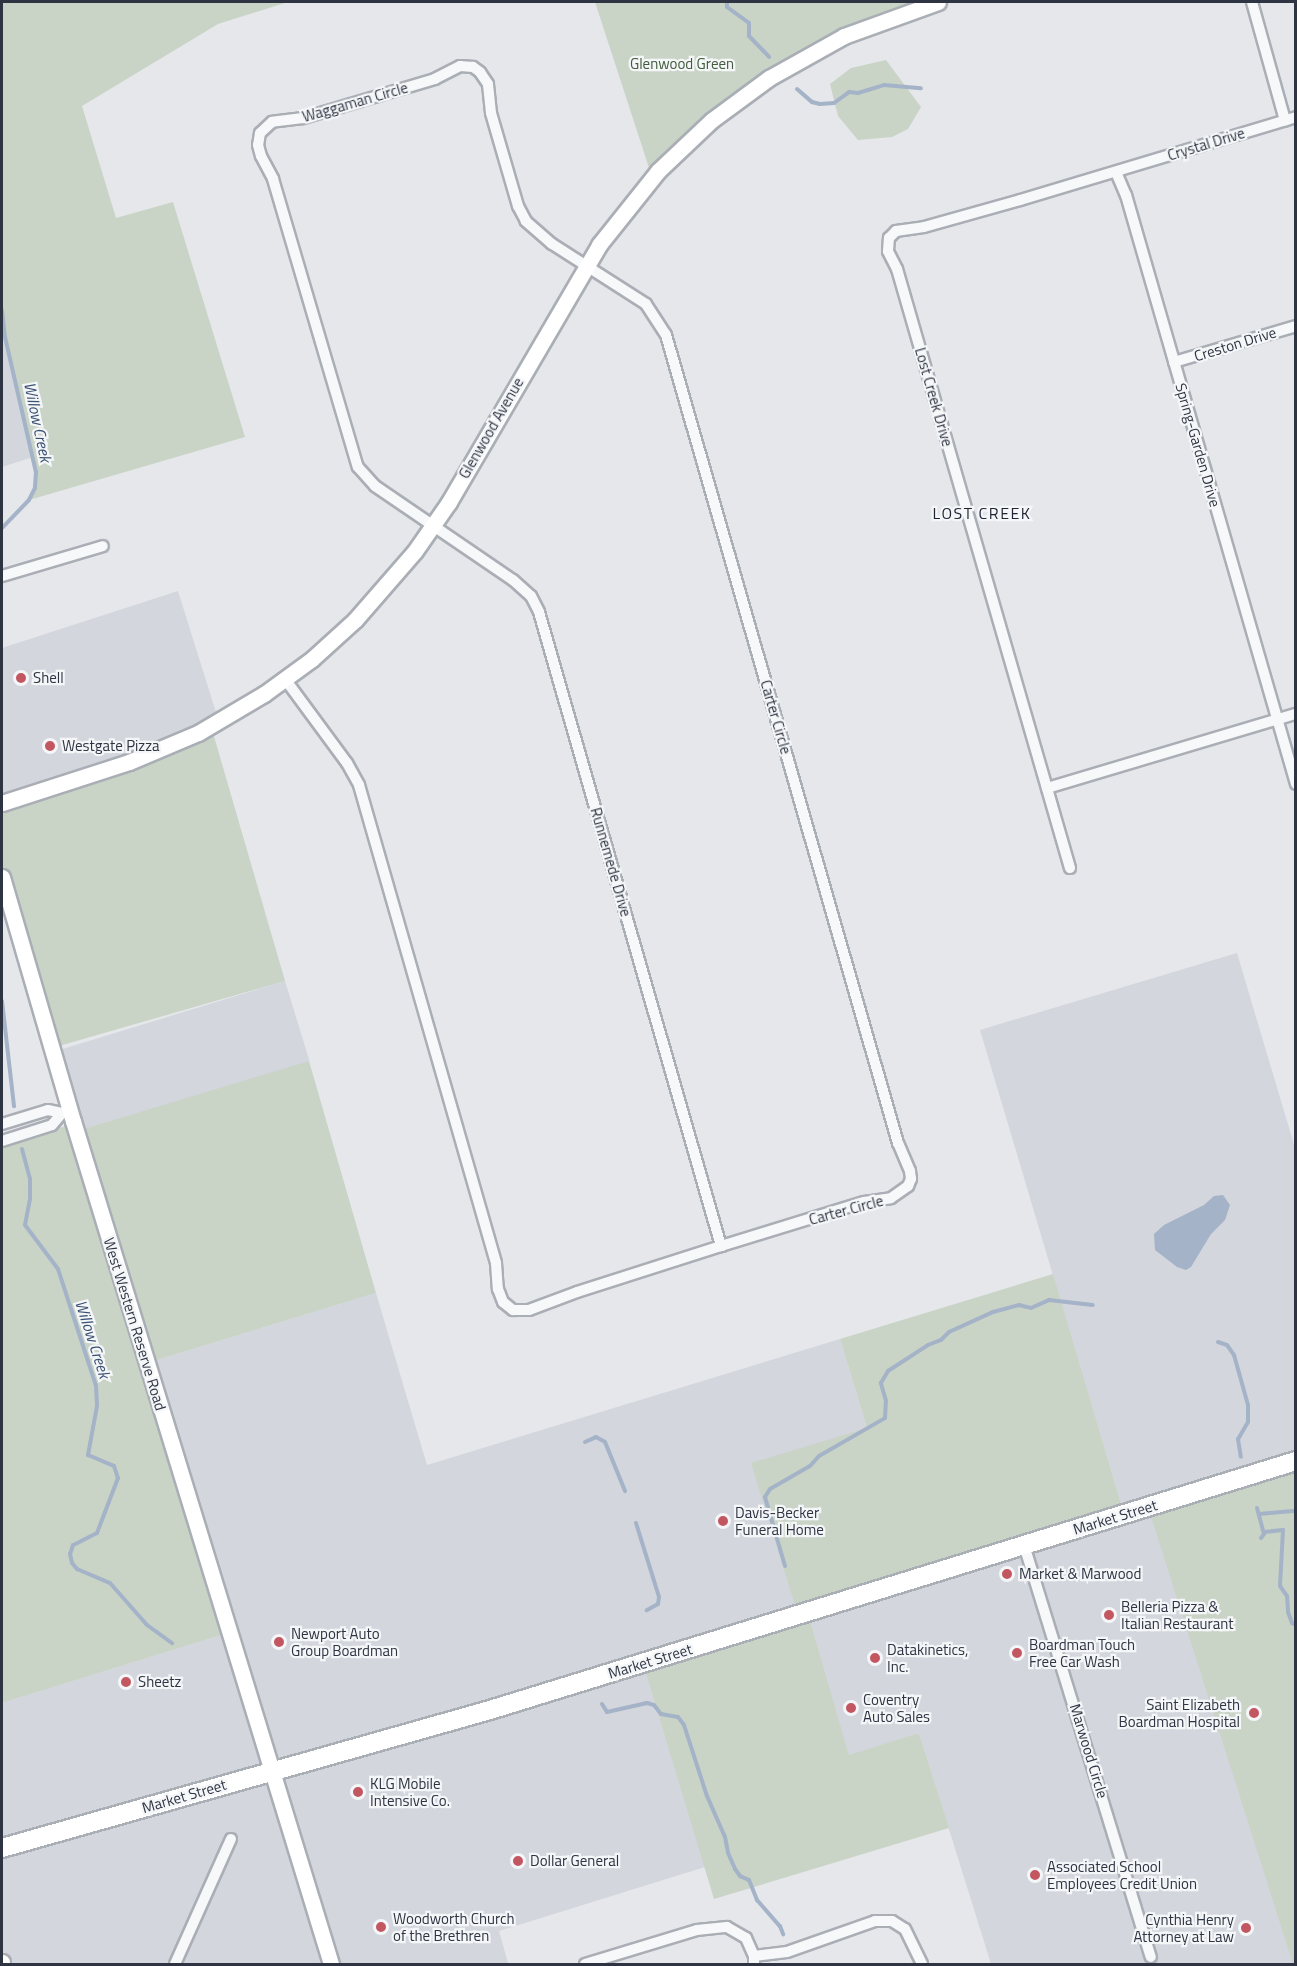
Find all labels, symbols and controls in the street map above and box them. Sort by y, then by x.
park label: Glenwood Green [630,55,734,73]
street label: Waggaman Circle [300,78,410,126]
street label: Crystal Drive [1165,124,1247,164]
street label: Creston Drive [1192,323,1278,365]
street label: Lost Creek Drive [911,345,957,449]
street label: Glenwood Avenue [455,374,527,482]
water label: Willow Creek [20,380,56,464]
street label: Spring-Garden Drive [1172,381,1224,509]
district label: LOST CREEK [933,503,1031,523]
place label: Shell [33,669,64,687]
marker: Shell [14,671,28,685]
street label: Carter Circle [757,678,795,756]
place label: Westgate Pizza [62,737,160,755]
marker: Westgate Pizza [43,739,57,753]
street label: Runnemede Drive [587,805,635,919]
street label: Carter Circle [807,1191,885,1229]
street label: West Western Reserve Road [100,1235,170,1413]
water label: Willow Creek [71,1297,115,1381]
street label: Market Street [1071,1496,1159,1538]
place label: Davis-Becker Funeral Home [735,1503,824,1538]
marker: Davis-Becker Funeral Home [716,1514,730,1528]
place label: Market & Marwood [1019,1565,1141,1583]
marker: Market & Marwood [1000,1567,1014,1581]
place label: Belleria Pizza & Italian Restaurant [1121,1597,1233,1632]
marker: Belleria Pizza & Italian Restaurant [1102,1608,1116,1622]
place label: Newport Auto Group Boardman [291,1624,398,1659]
marker: Newport Auto Group Boardman [272,1635,286,1649]
place label: Boardman Touch Free Car Wash [1029,1635,1135,1670]
street label: Market Street [606,1640,694,1682]
place label: Datakinetics, Inc. [887,1640,968,1675]
marker: Boardman Touch Free Car Wash [1010,1646,1024,1660]
marker: Datakinetics, Inc. [868,1651,882,1665]
place label: Sheetz [138,1673,181,1691]
marker: Sheetz [119,1675,133,1689]
place label: Coventry Auto Sales [863,1690,930,1725]
place label: Saint Elizabeth Boardman Hospital [1119,1695,1240,1730]
marker: Coventry Auto Sales [844,1701,858,1715]
street label: Marwood Circle [1066,1702,1112,1800]
marker: Saint Elizabeth Boardman Hospital [1245,1704,1263,1722]
place label: KLG Mobile Intensive Co. [370,1774,450,1809]
street label: Market Street [140,1775,228,1817]
marker: KLG Mobile Intensive Co. [351,1785,365,1799]
place label: Dollar General [530,1852,619,1870]
marker: Dollar General [511,1854,525,1868]
place label: Associated School Employees Credit Union [1047,1857,1197,1892]
marker: Associated School Employees Credit Union [1028,1868,1042,1882]
place label: Woodworth Church of the Brethren [393,1909,515,1944]
place label: Cynthia Henry Attorney at Law [1133,1910,1234,1945]
marker: Woodworth Church of the Brethren [374,1920,388,1934]
marker: Cynthia Henry Attorney at Law [1239,1921,1253,1935]

